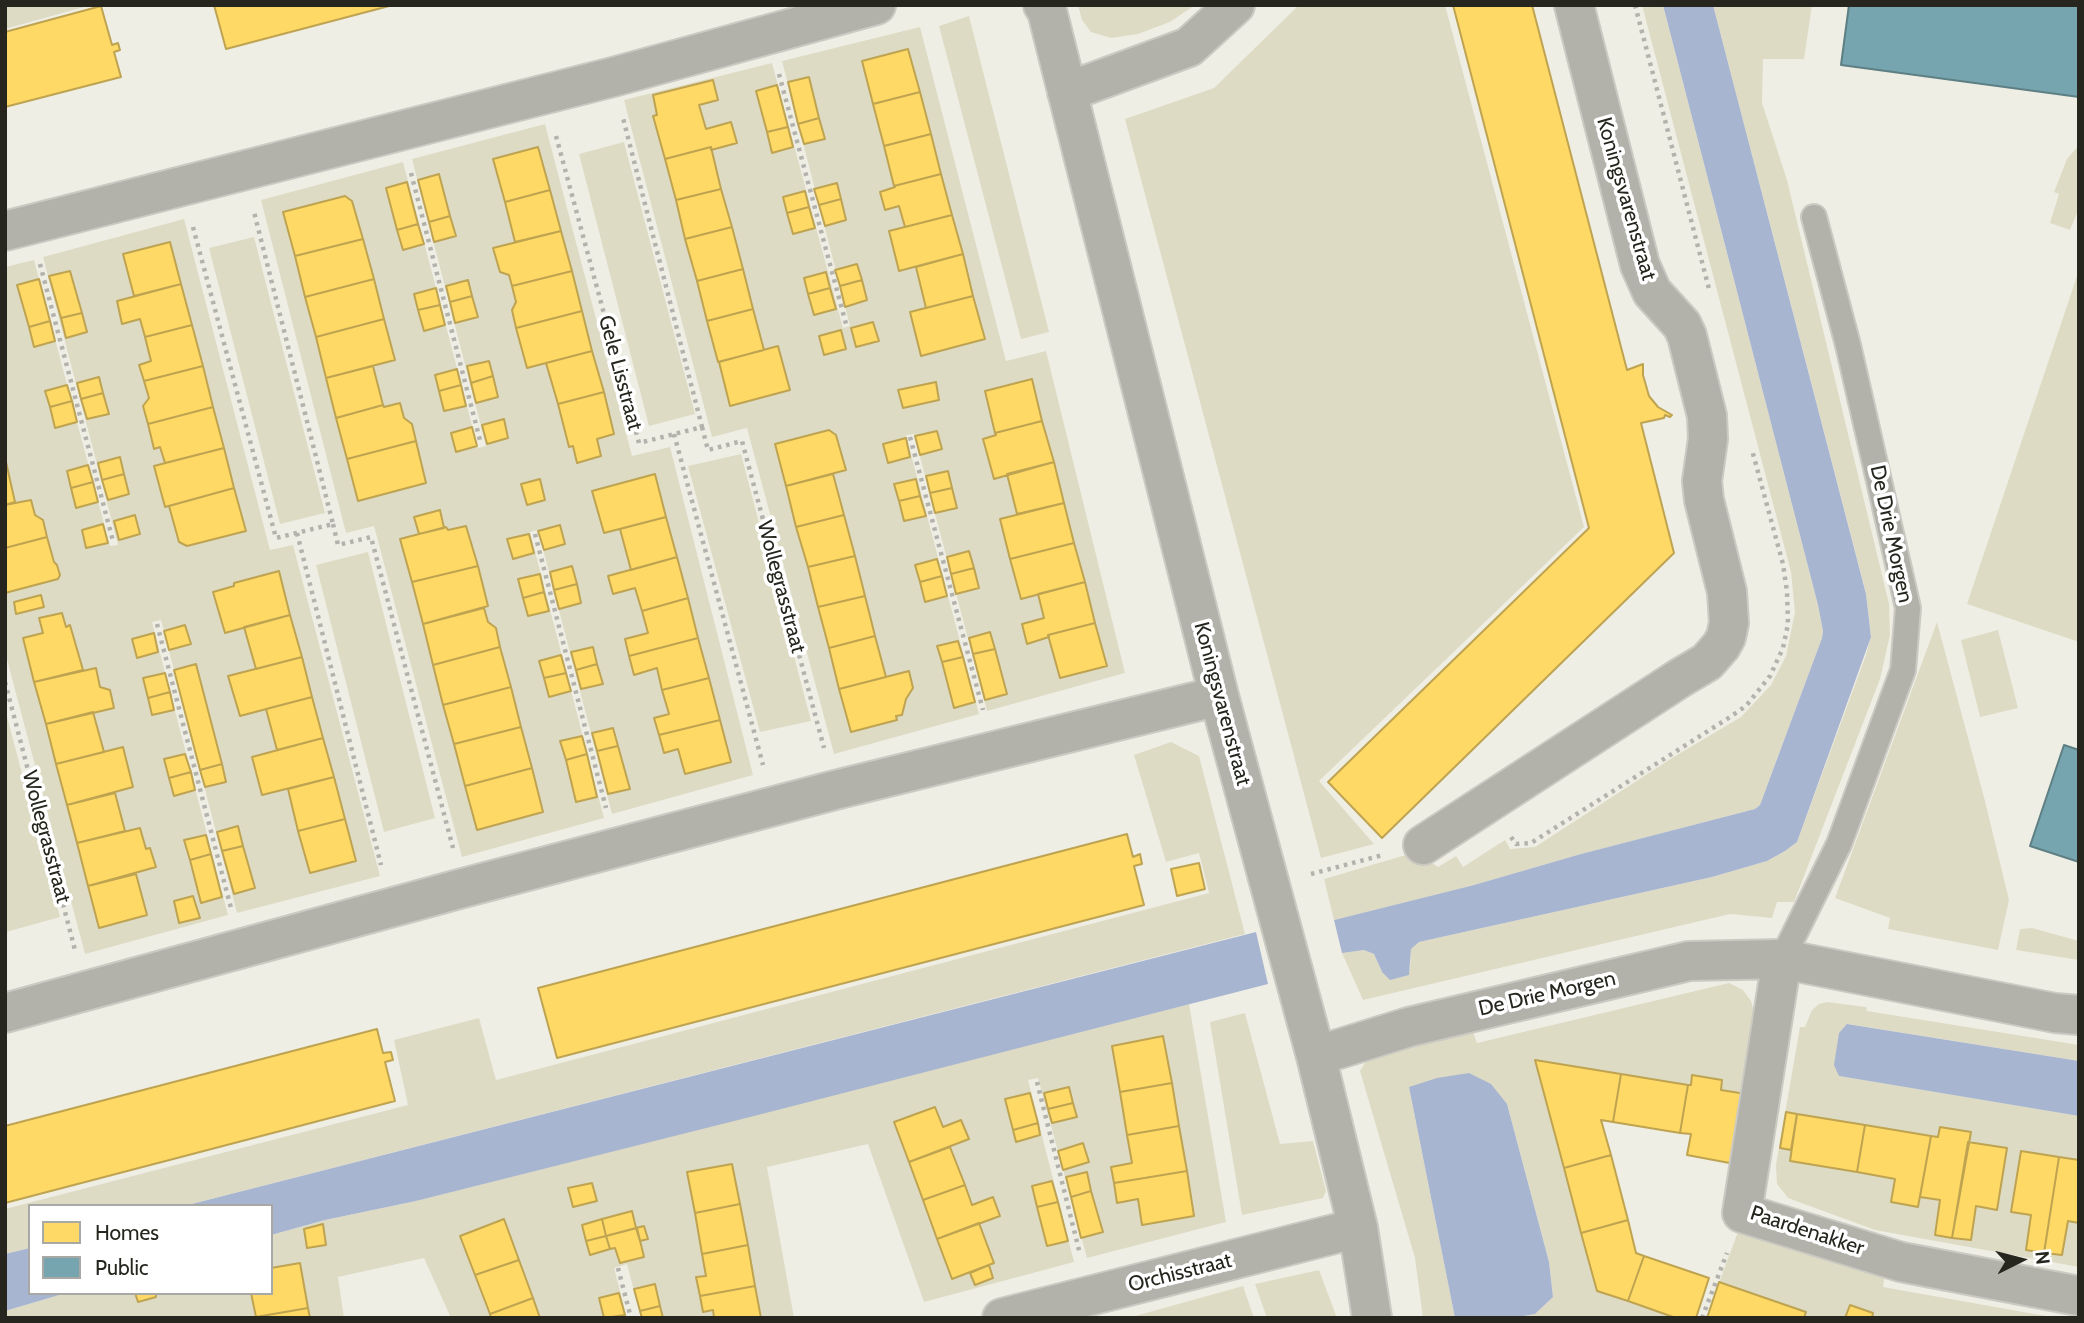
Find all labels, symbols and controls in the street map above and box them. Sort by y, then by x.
street label: Koningsvarenstraat [1591,115,1661,283]
street label: Gele Lisstraat [593,313,647,433]
street label: De Drie Morgen [1864,463,1918,605]
street label: Wollegrasstraat [751,518,811,656]
street label: Koningsvarenstraat [1188,619,1256,789]
street label: Wollegrasstraat [16,768,76,906]
street label: De Drie Morgen [1476,966,1618,1022]
street label: Paardenakker [1747,1201,1867,1261]
legend [28,1204,273,1295]
text: Homes [95,1220,159,1245]
north arrow [1986,1225,2056,1295]
street label: Orchisstraat [1126,1248,1234,1298]
text: N [2030,1250,2055,1266]
text: Public [95,1255,149,1280]

